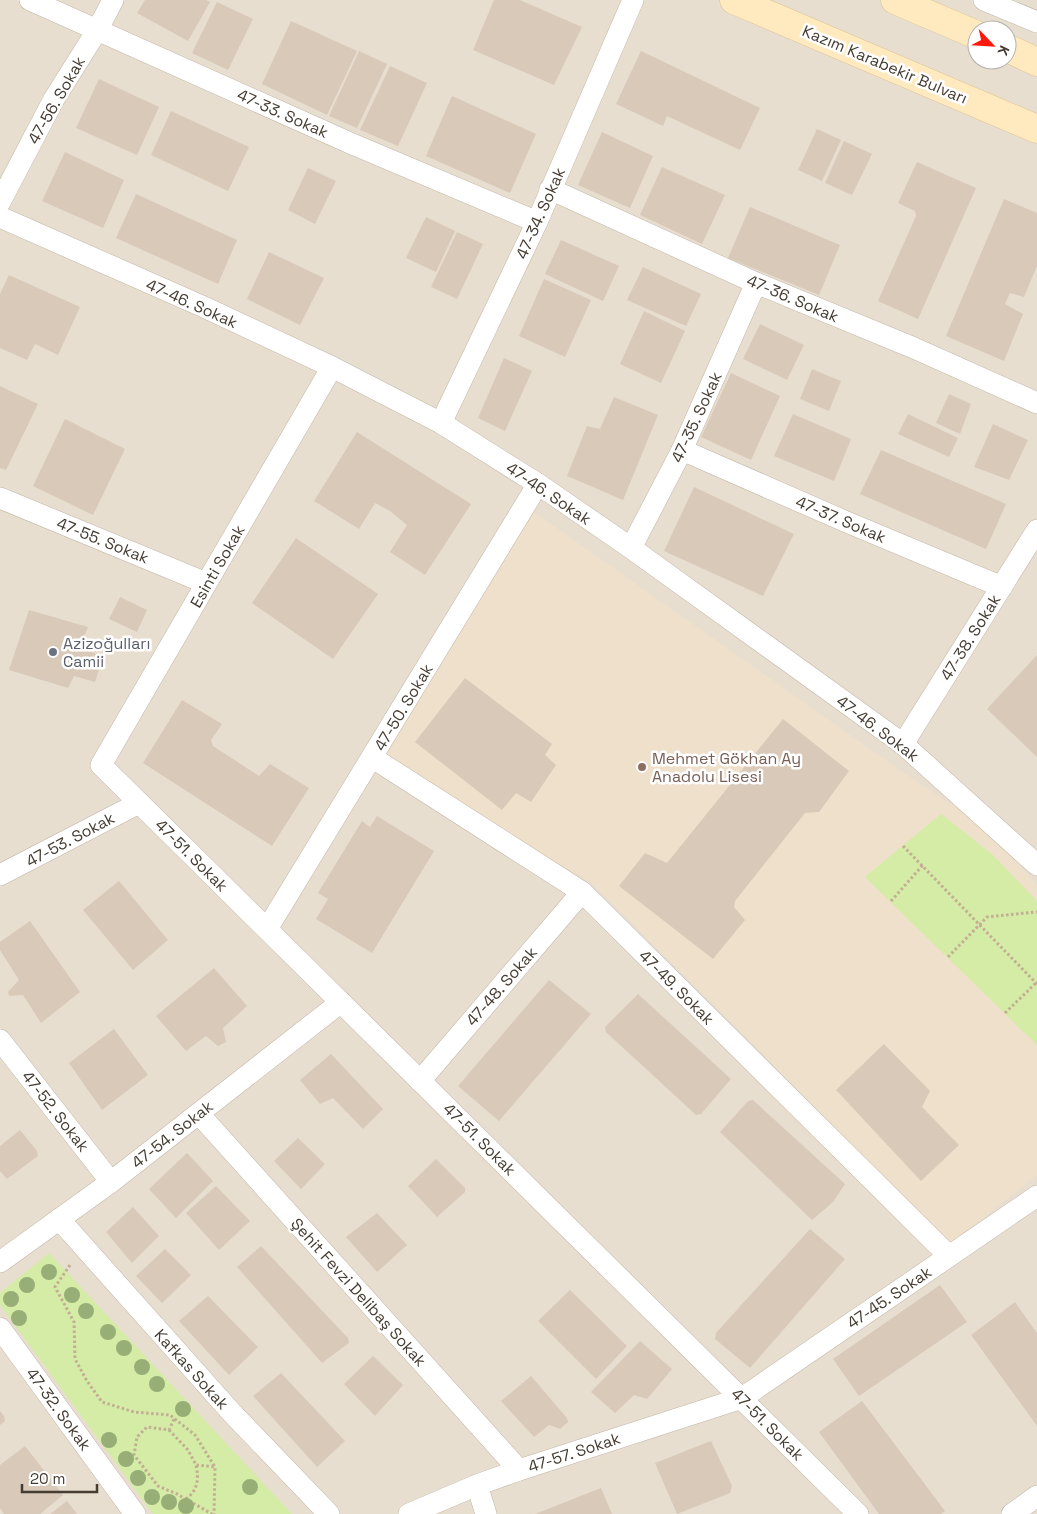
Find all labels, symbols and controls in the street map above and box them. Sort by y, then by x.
street label: Kazım Karabekir Bulvarı [799,20,971,109]
north arrow [967,20,1017,70]
text: K [994,43,1014,58]
street label: 47-56. Sokak [23,52,90,148]
street label: 47-33. Sokak [234,84,332,143]
street label: 47-34. Sokak [511,164,570,262]
street label: 47-36. Sokak [744,270,842,327]
street label: 47-46. Sokak [143,274,241,333]
street label: 47-35. Sokak [666,368,727,466]
street label: 47-46. Sokak [502,457,596,530]
street label: 47-37. Sokak [792,491,889,548]
street label: 47-55. Sokak [54,512,152,569]
street label: Esinti Sokak [185,521,250,611]
street label: 47-38. Sokak [936,590,1006,684]
place label: Azizoğulları Camii [63,633,150,672]
marker: Azizoğulları Camii [47,646,59,658]
street label: 47-50. Sokak [369,660,438,755]
street label: 47-46. Sokak [832,690,924,767]
place label: Mehmet Gökhan Ay Anadolu Lisesi [652,748,801,787]
marker: Mehmet Gökhan Ay Anadolu Lisesi [636,761,648,773]
street label: 47-53. Sokak [22,807,119,872]
street label: 47-51. Sokak [151,815,233,896]
street label: 47-48. Sokak [461,942,542,1030]
street label: 47-49. Sokak [635,945,719,1030]
street label: 47-52. Sokak [17,1066,94,1157]
street label: 47-54. Sokak [127,1096,218,1173]
street label: 47-51. Sokak [439,1099,521,1180]
street label: Şehit Fevzi Delibaş Sokak [286,1214,431,1371]
street label: 47-45. Sokak [843,1261,936,1334]
street label: Kafkas Sokak [150,1325,234,1414]
street label: 47-32. Sokak [21,1364,96,1455]
street label: 47-51. Sokak [727,1384,809,1465]
street label: 47-57. Sokak [525,1428,623,1477]
scale bar [22,1462,98,1494]
text: 20 m [30,1469,65,1488]

